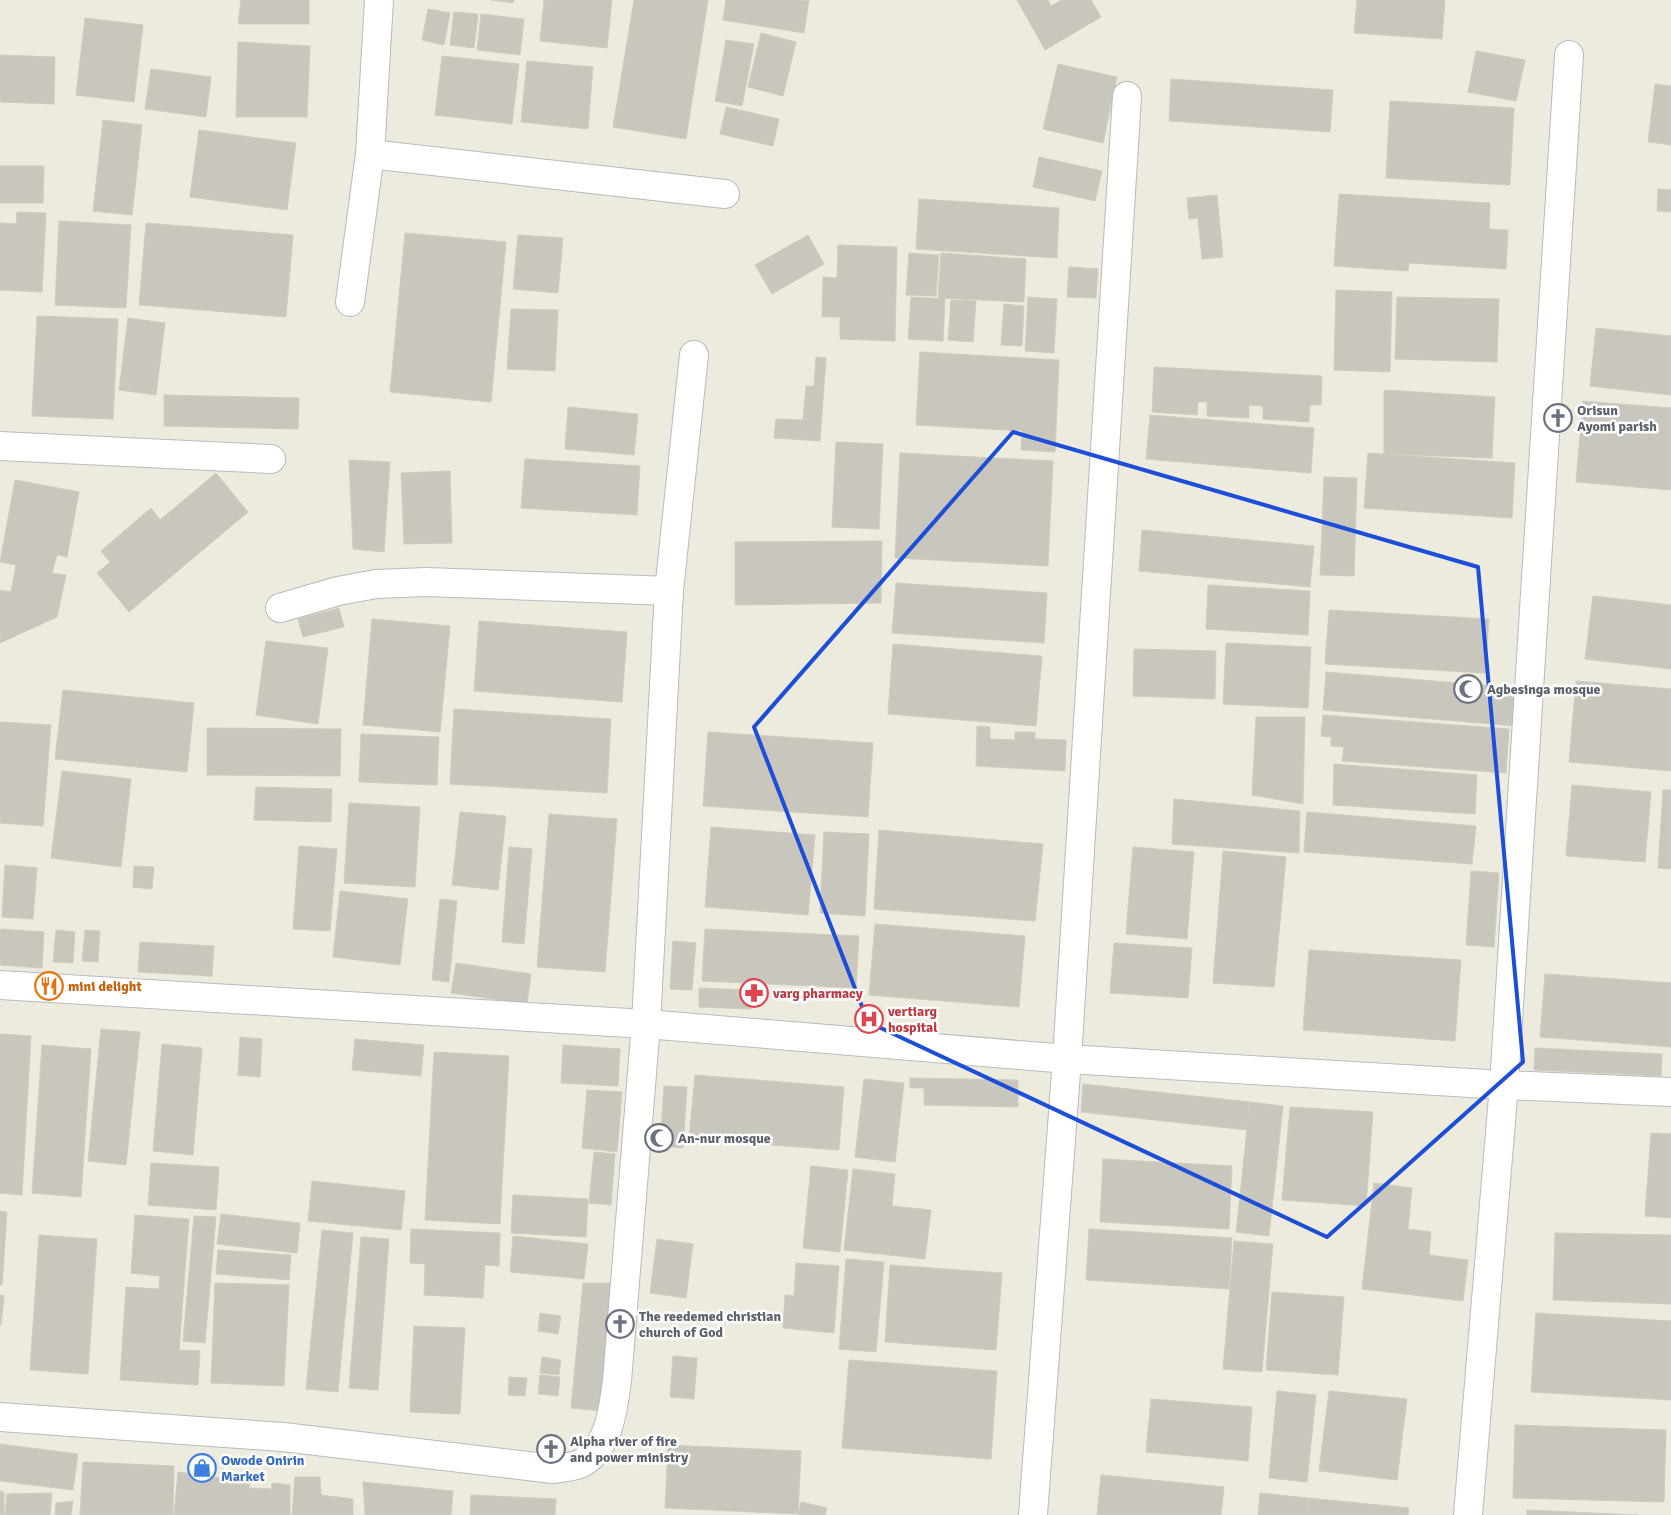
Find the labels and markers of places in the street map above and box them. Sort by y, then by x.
place label: Orisun Ayomi parish [1577,402,1657,435]
church icon: Orisun Ayomi parish [1543,403,1573,433]
mosque icon: Agbesinga mosque [1453,674,1483,704]
place label: Agbesinga mosque [1487,681,1601,698]
restaurant icon: mini delight [34,971,64,1001]
place label: mini delight [68,978,142,995]
pharmacy icon: varg pharmacy [739,978,769,1008]
place label: varg pharmacy [772,985,863,1002]
place label: vertiarg hospital [887,1003,938,1036]
hospital icon: vertiarg hospital [854,1004,884,1034]
mosque icon: An-nur mosque [644,1123,674,1153]
place label: An-nur mosque [678,1130,771,1147]
place label: The reedemed christian church of God [639,1308,781,1341]
church icon: The reedemed christian church of God [605,1309,635,1339]
place label: Alpha river of fire and power ministry [570,1433,688,1466]
church icon: Alpha river of fire and power ministry [536,1434,566,1464]
place label: Owode Onirin Market [221,1452,305,1485]
shop icon: Owode Onirin Market [187,1453,217,1483]

